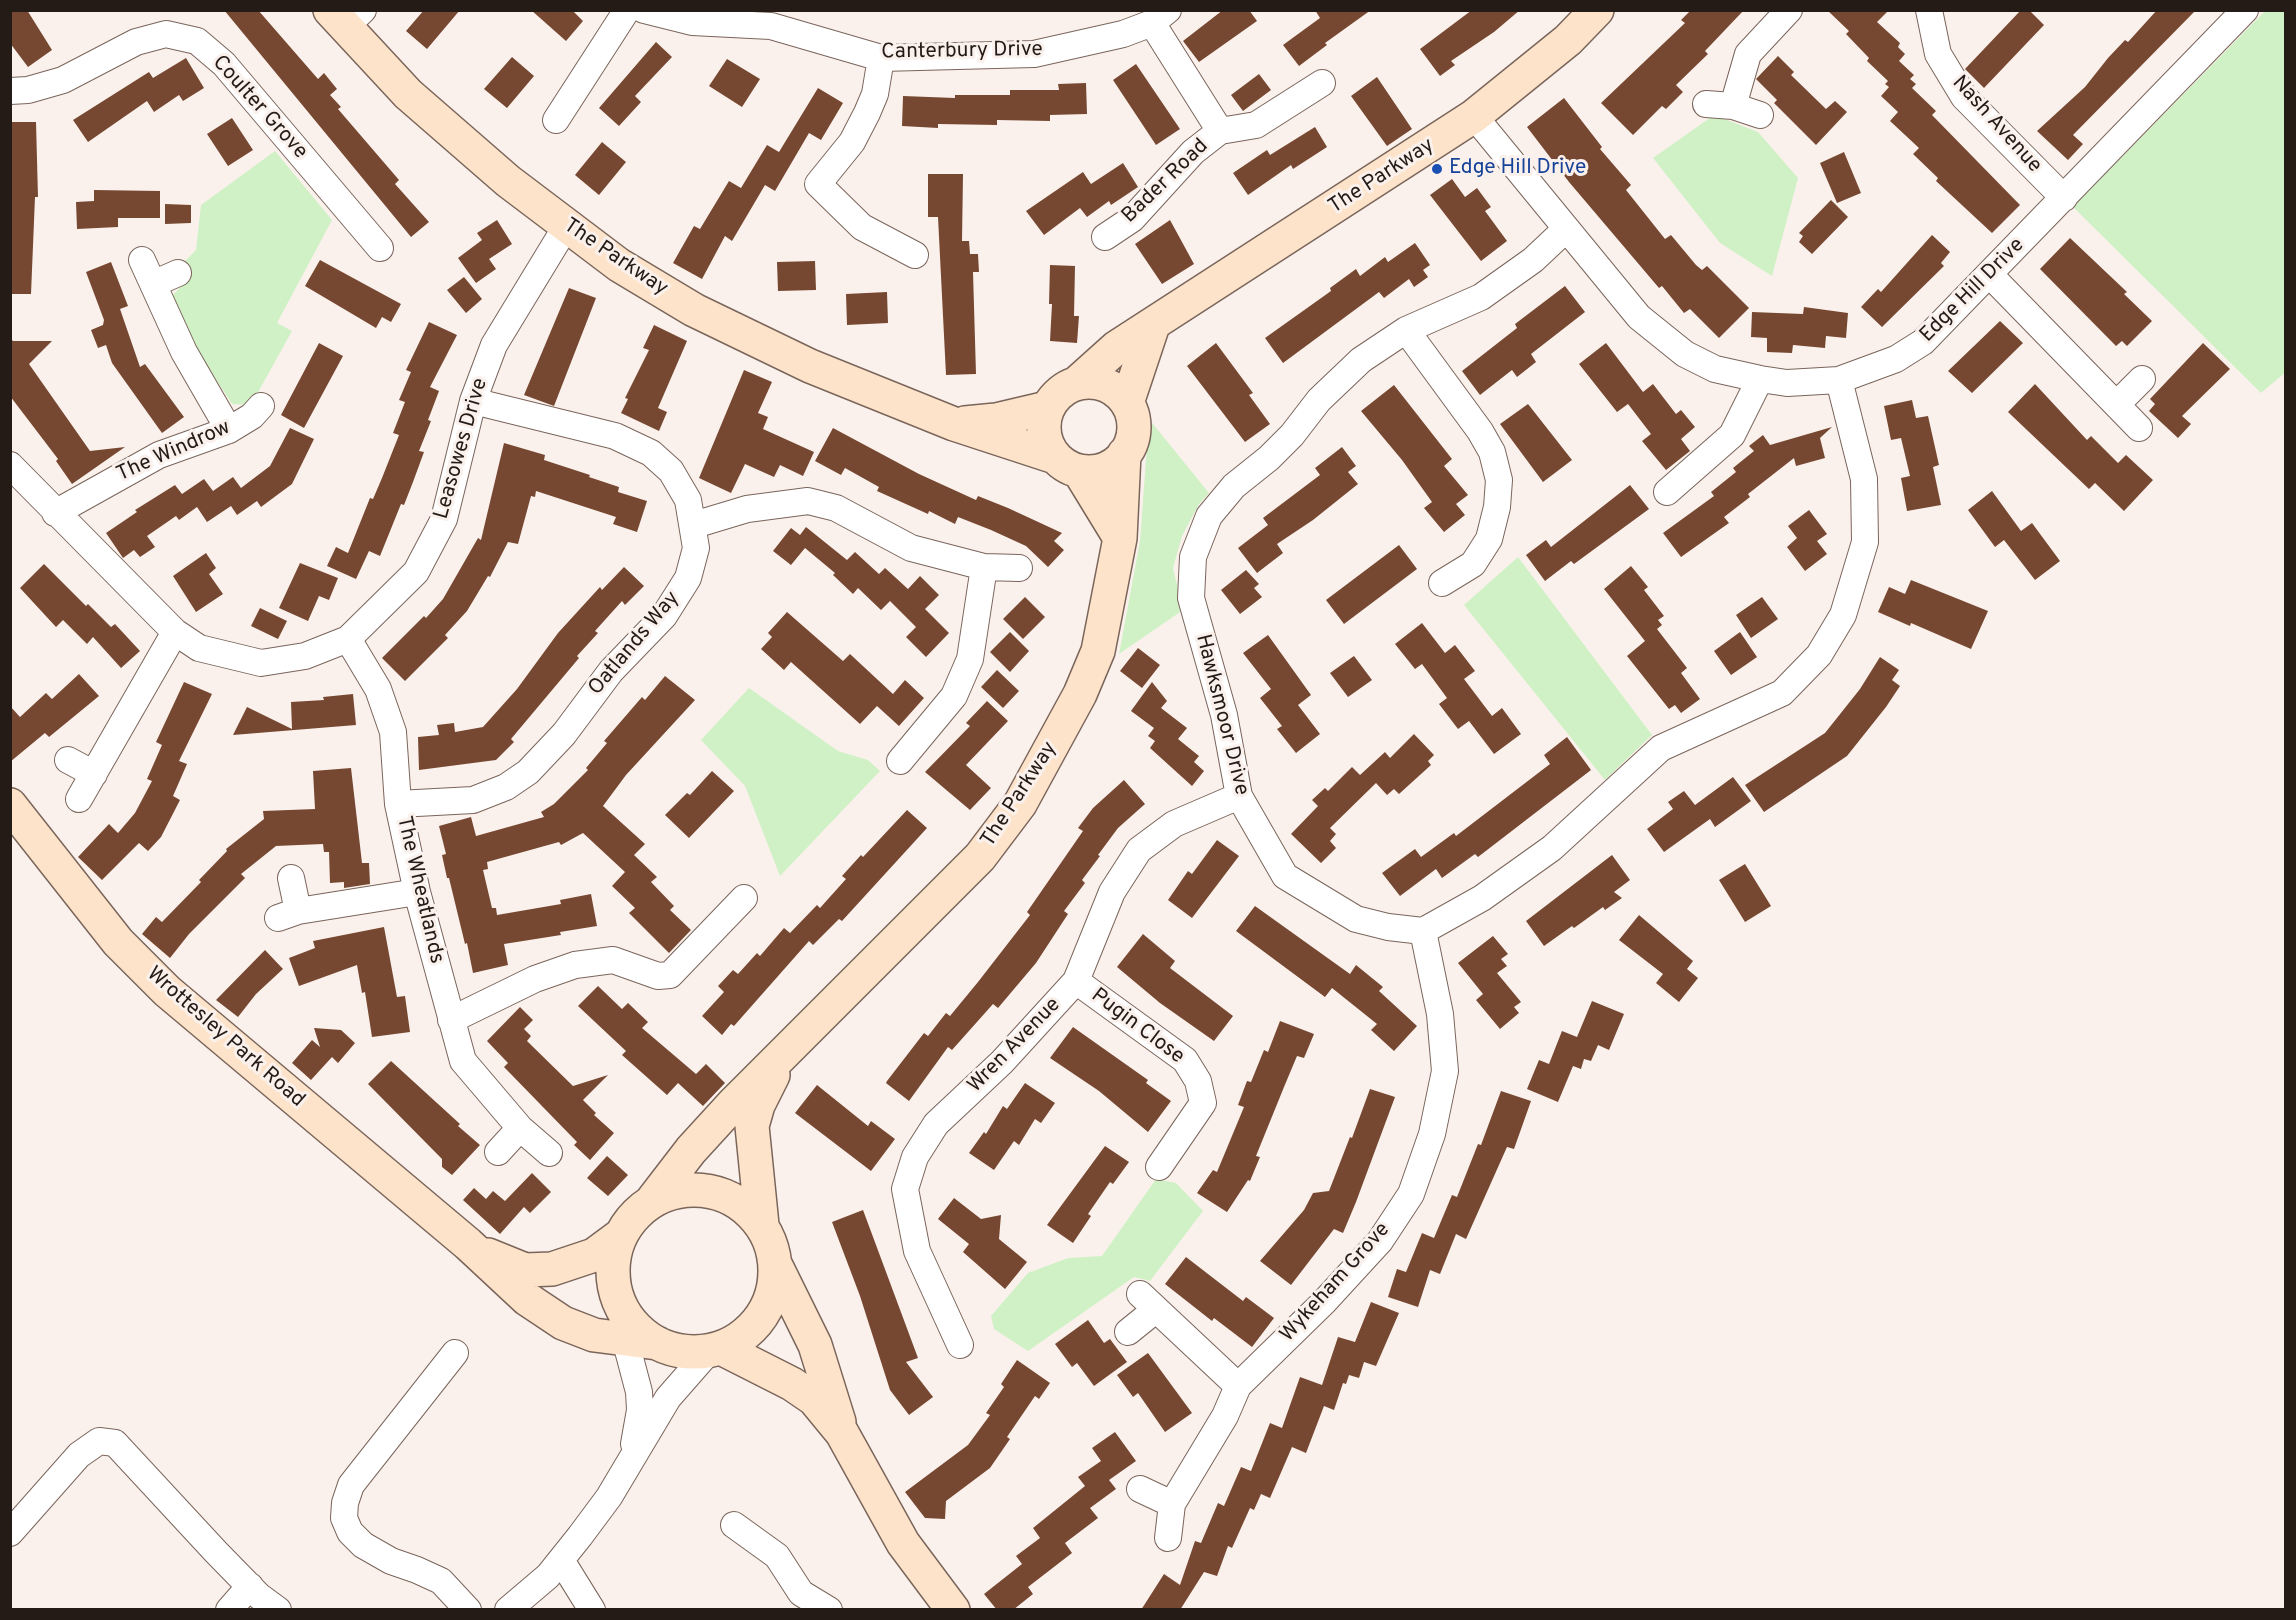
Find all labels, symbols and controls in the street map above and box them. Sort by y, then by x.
street label: Canterbury Drive [881,38,1043,66]
street label: Coulter Grove [206,51,312,165]
street label: Nash Avenue [1946,71,2046,179]
street label: The Parkway [1325,134,1439,220]
street label: Bader Road [1118,135,1214,229]
place label: Edge Hill Drive [1449,156,1586,182]
marker: Edge Hill Drive [1430,162,1444,176]
street label: The Parkway [558,214,672,302]
street label: Edge Hill Drive [1916,234,2030,348]
street label: Leasowes Drive [430,376,494,522]
street label: The Windrow [113,416,235,488]
street label: Oatlands Way [584,587,686,701]
street label: Hawksmoor Drive [1189,632,1253,798]
street label: The Parkway [977,738,1063,852]
street label: The Wheatlands [390,814,448,966]
street label: Wrottesley Park Road [141,962,309,1114]
street label: Pugin Close [1085,984,1189,1070]
street label: Wren Avenue [963,993,1067,1099]
street label: Wykeham Grove [1276,1218,1396,1348]

